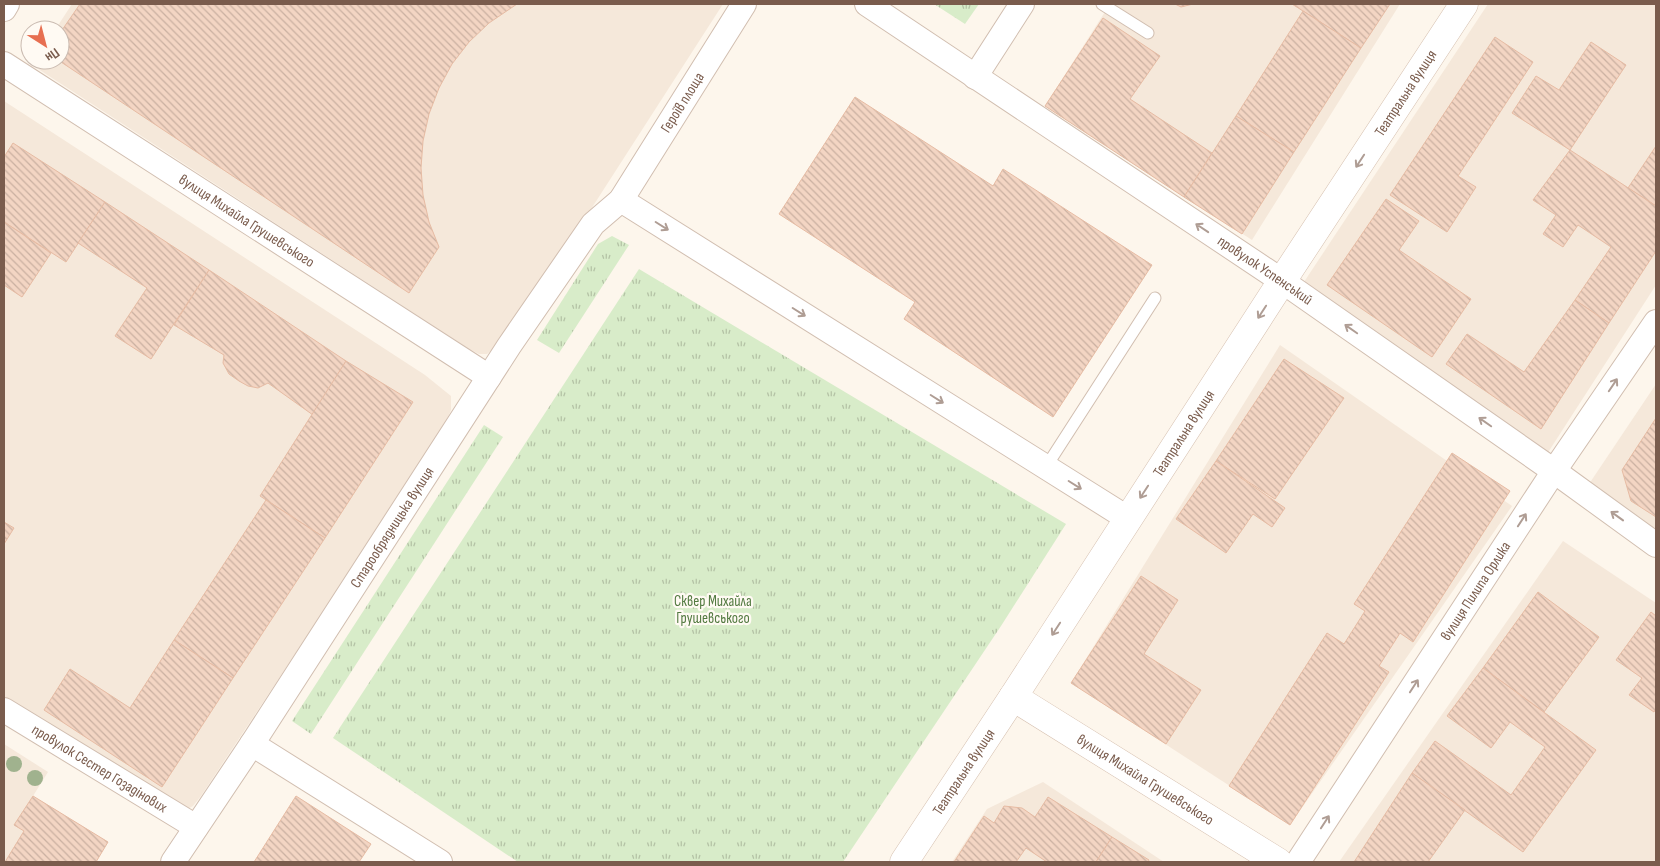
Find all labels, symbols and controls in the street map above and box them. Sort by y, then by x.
north arrow [20,20,70,70]
text: Пн [42,44,63,66]
street label: Театральна вулиця [1371,46,1441,140]
street label: Героїв площа [657,69,709,136]
one-way arrow [1355,154,1365,168]
street label: вулиця Михайла Грушевського [175,170,318,272]
one-way arrow [654,221,668,231]
one-way arrow [1196,223,1210,233]
street label: провулок Успенський [1214,232,1316,310]
one-way arrow [1256,305,1267,319]
one-way arrow [792,308,806,318]
one-way arrow [1345,324,1359,334]
one-way arrow [1608,379,1618,393]
street label: Театральна вулиця [1149,386,1219,480]
one-way arrow [930,394,944,404]
one-way arrow [1478,417,1492,427]
street label: Старообрядницька вулиця [346,463,438,592]
one-way arrow [1067,481,1081,491]
one-way arrow [1139,485,1149,499]
one-way arrow [1611,511,1624,522]
one-way arrow [1517,514,1527,528]
street label: вулиця Пилипа Орлика [1437,538,1515,644]
park label: Сквер Михайла Грушевського [674,592,752,628]
one-way arrow [1051,621,1061,635]
one-way arrow [1409,679,1419,693]
street label: провулок Сестер Гозадінових [28,720,171,817]
street label: Театральна вулиця [929,725,999,819]
street label: вулиця Михайла Грушевського [1073,730,1217,830]
one-way arrow [1321,815,1331,829]

